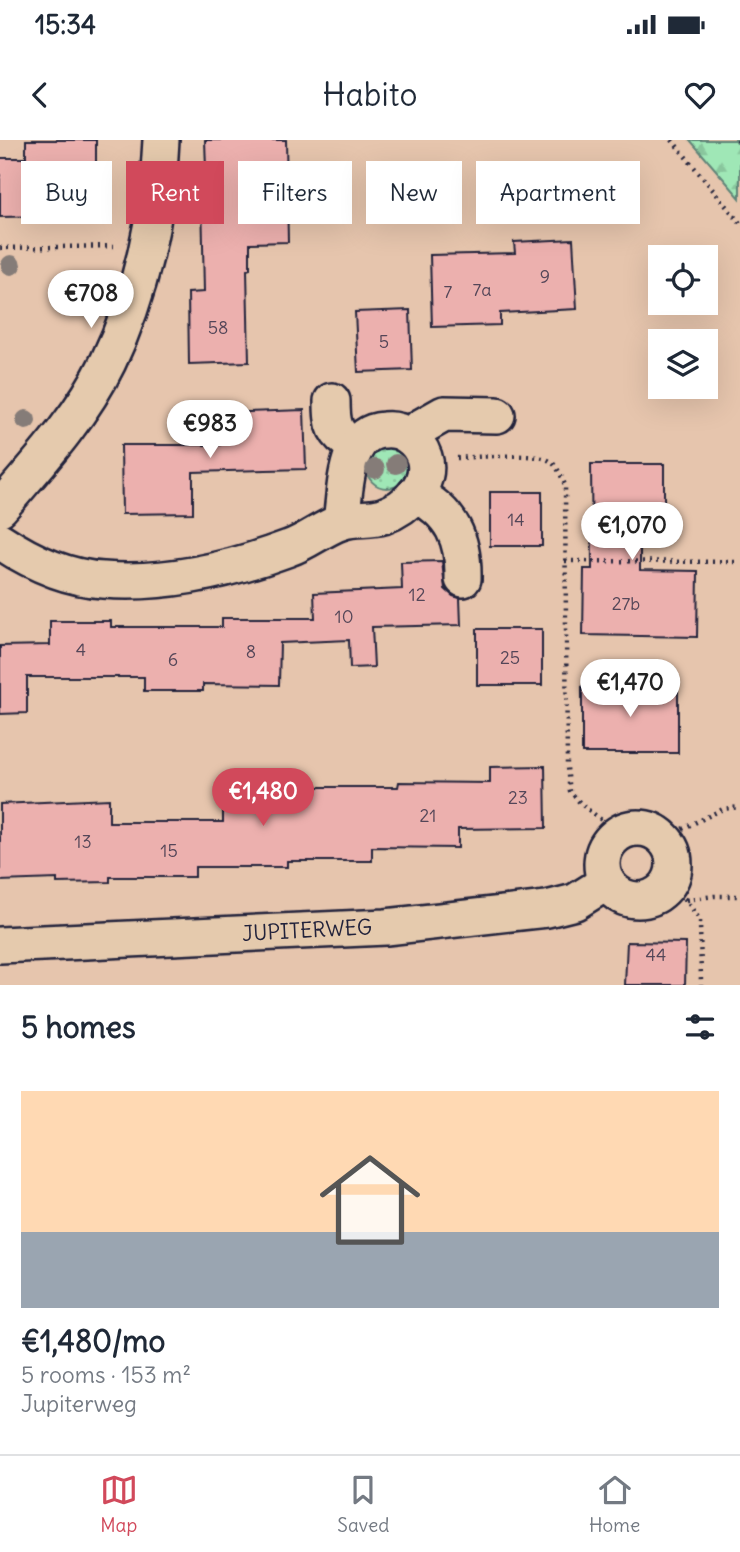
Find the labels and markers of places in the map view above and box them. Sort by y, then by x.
pin: €708 [50,270,132,330]
pin: €983 [169,400,251,460]
pin: €1,070 [575,502,689,562]
pin: €1,470 [573,660,687,719]
pin: €1,480 [206,768,320,828]

